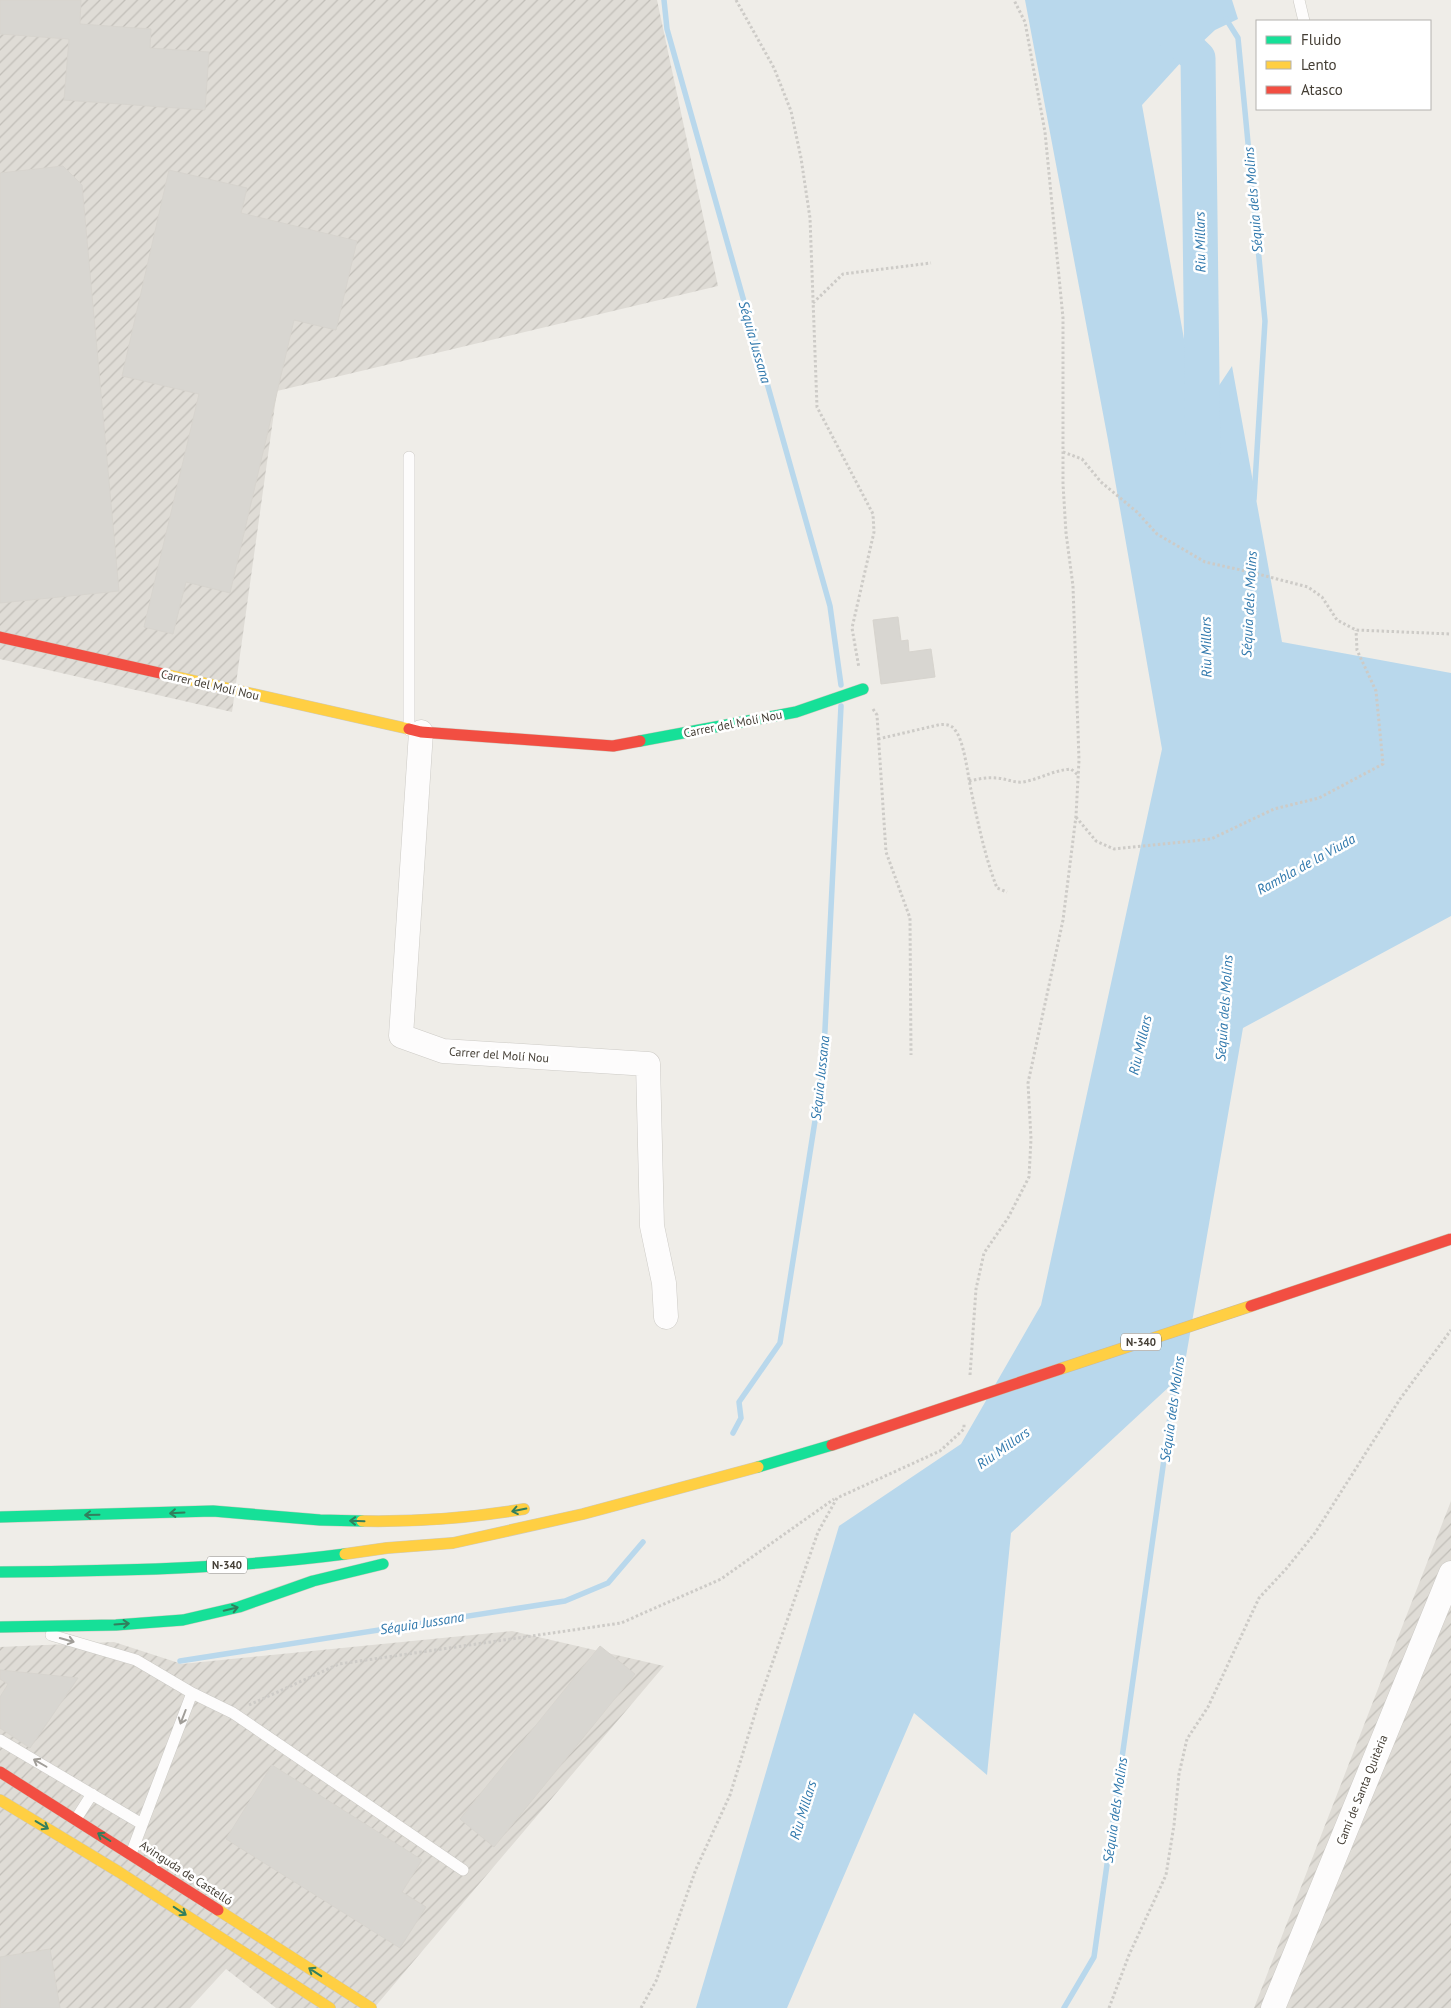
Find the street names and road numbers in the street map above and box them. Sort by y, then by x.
street label: Carrer del Molí Nou [160,666,261,703]
street label: Carrer del Molí Nou [682,707,784,740]
street label: Carrer del Molí Nou [449,1044,550,1065]
road number: N-340 [1121,1334,1161,1350]
road number: N-340 [207,1556,247,1574]
street label: Camí de Santa Quitèria [1333,1732,1391,1847]
street label: Avinguda de Castelló [137,1837,235,1908]

